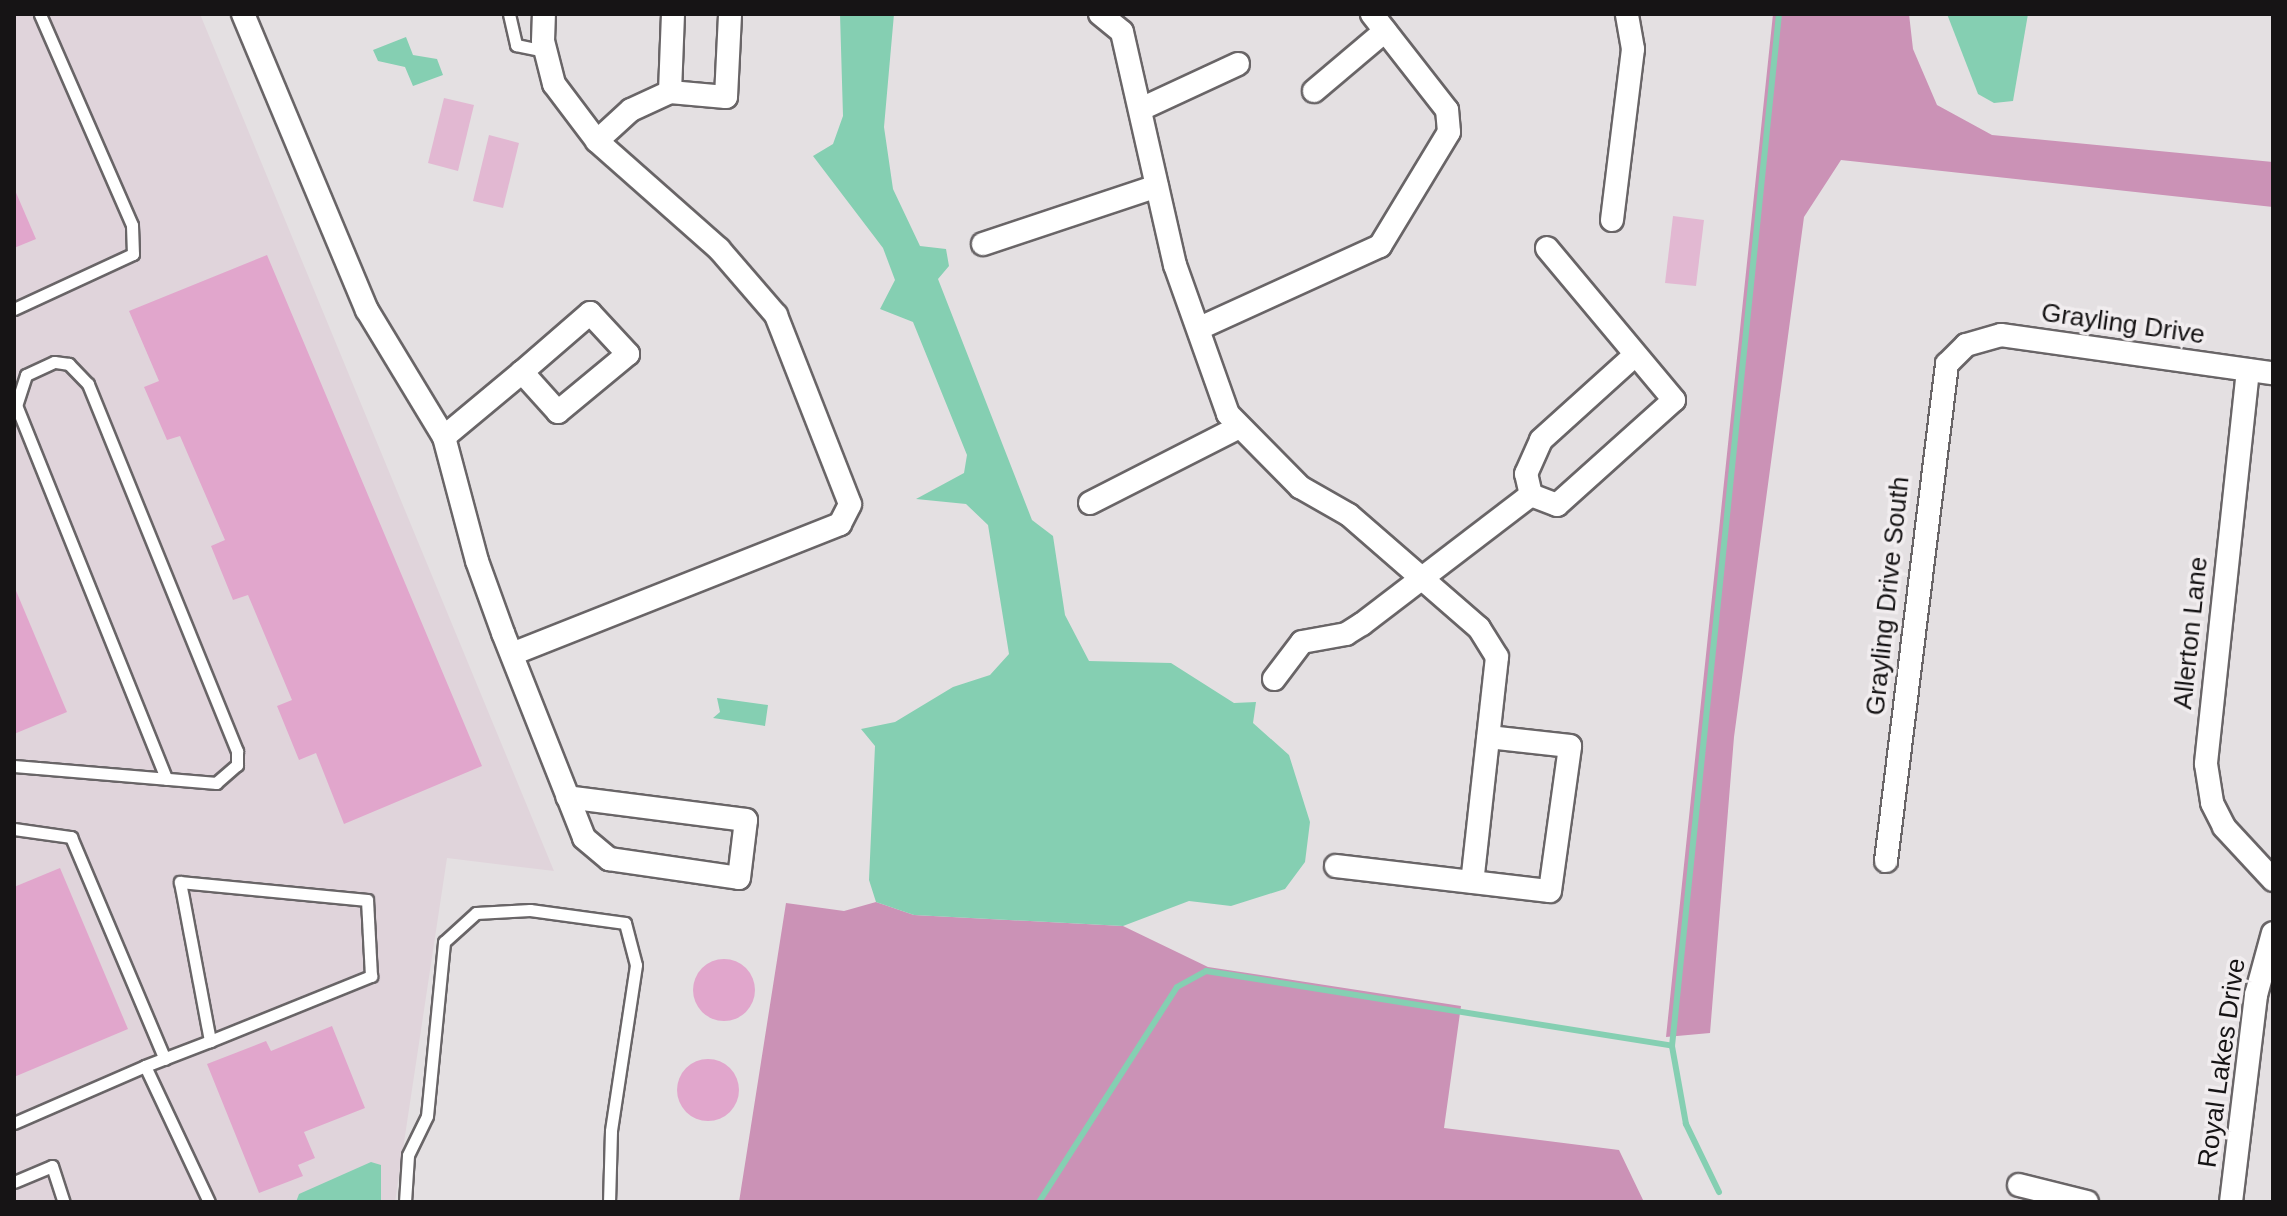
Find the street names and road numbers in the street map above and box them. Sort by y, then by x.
street label: Grayling Drive [2039,297,2207,351]
street label: Grayling Drive South [1860,475,1916,717]
street label: Allerton Lane [2167,555,2215,711]
street label: Royal Lakes Drive [2192,956,2252,1170]

